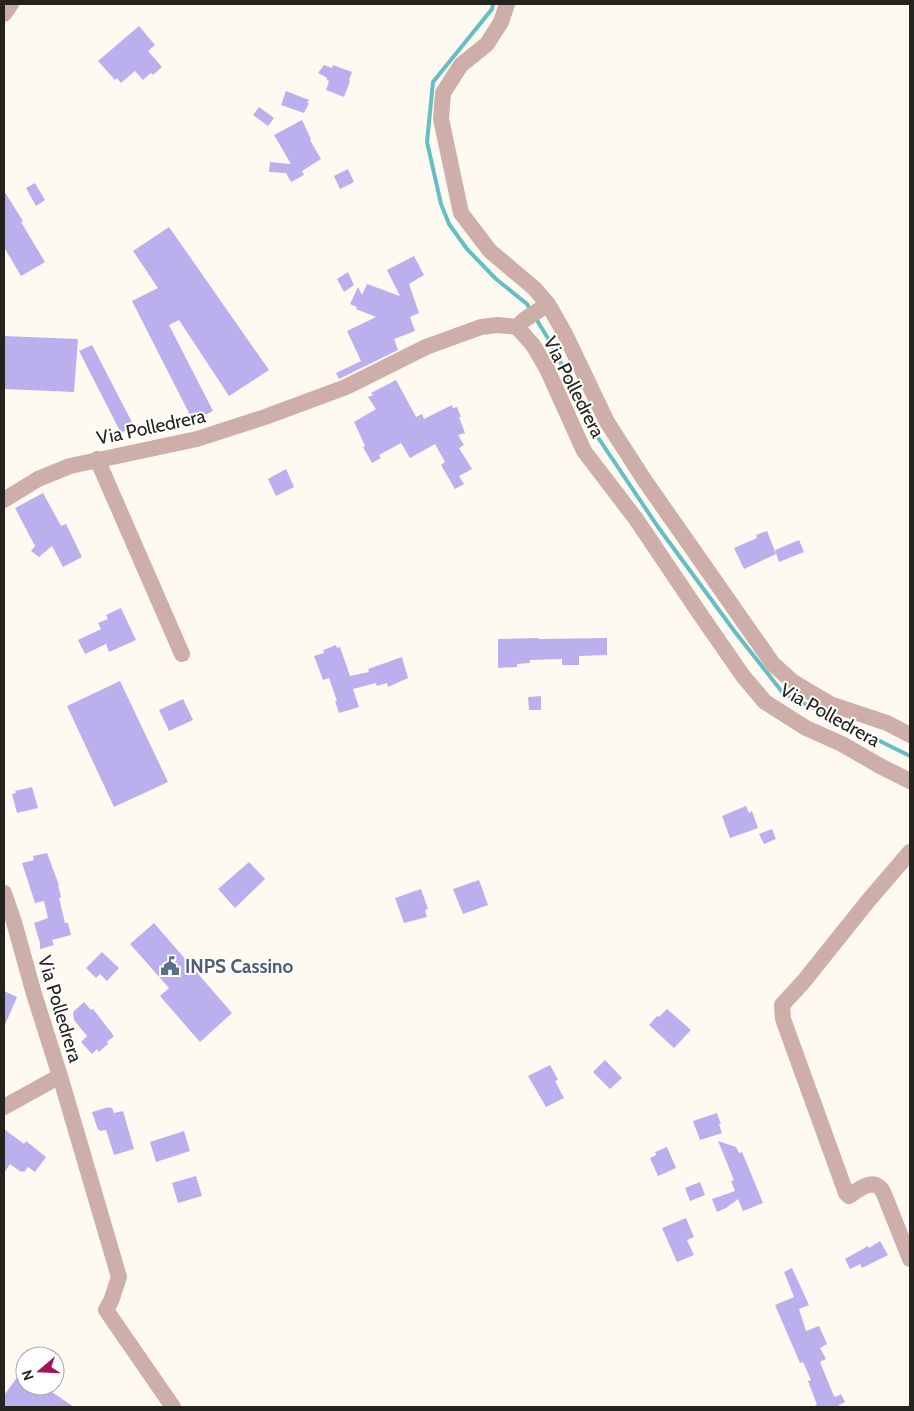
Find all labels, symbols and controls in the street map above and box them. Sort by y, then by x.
street label: Via Polledrera [539,333,609,441]
street label: Via Polledrera [95,404,207,450]
street label: Via Polledrera [776,678,884,752]
street label: Via Polledrera [33,953,87,1065]
public building icon: INPS Cassino [159,955,181,977]
place label: INPS Cassino [185,955,294,978]
north arrow [15,1346,65,1396]
text: N [18,1368,38,1383]

